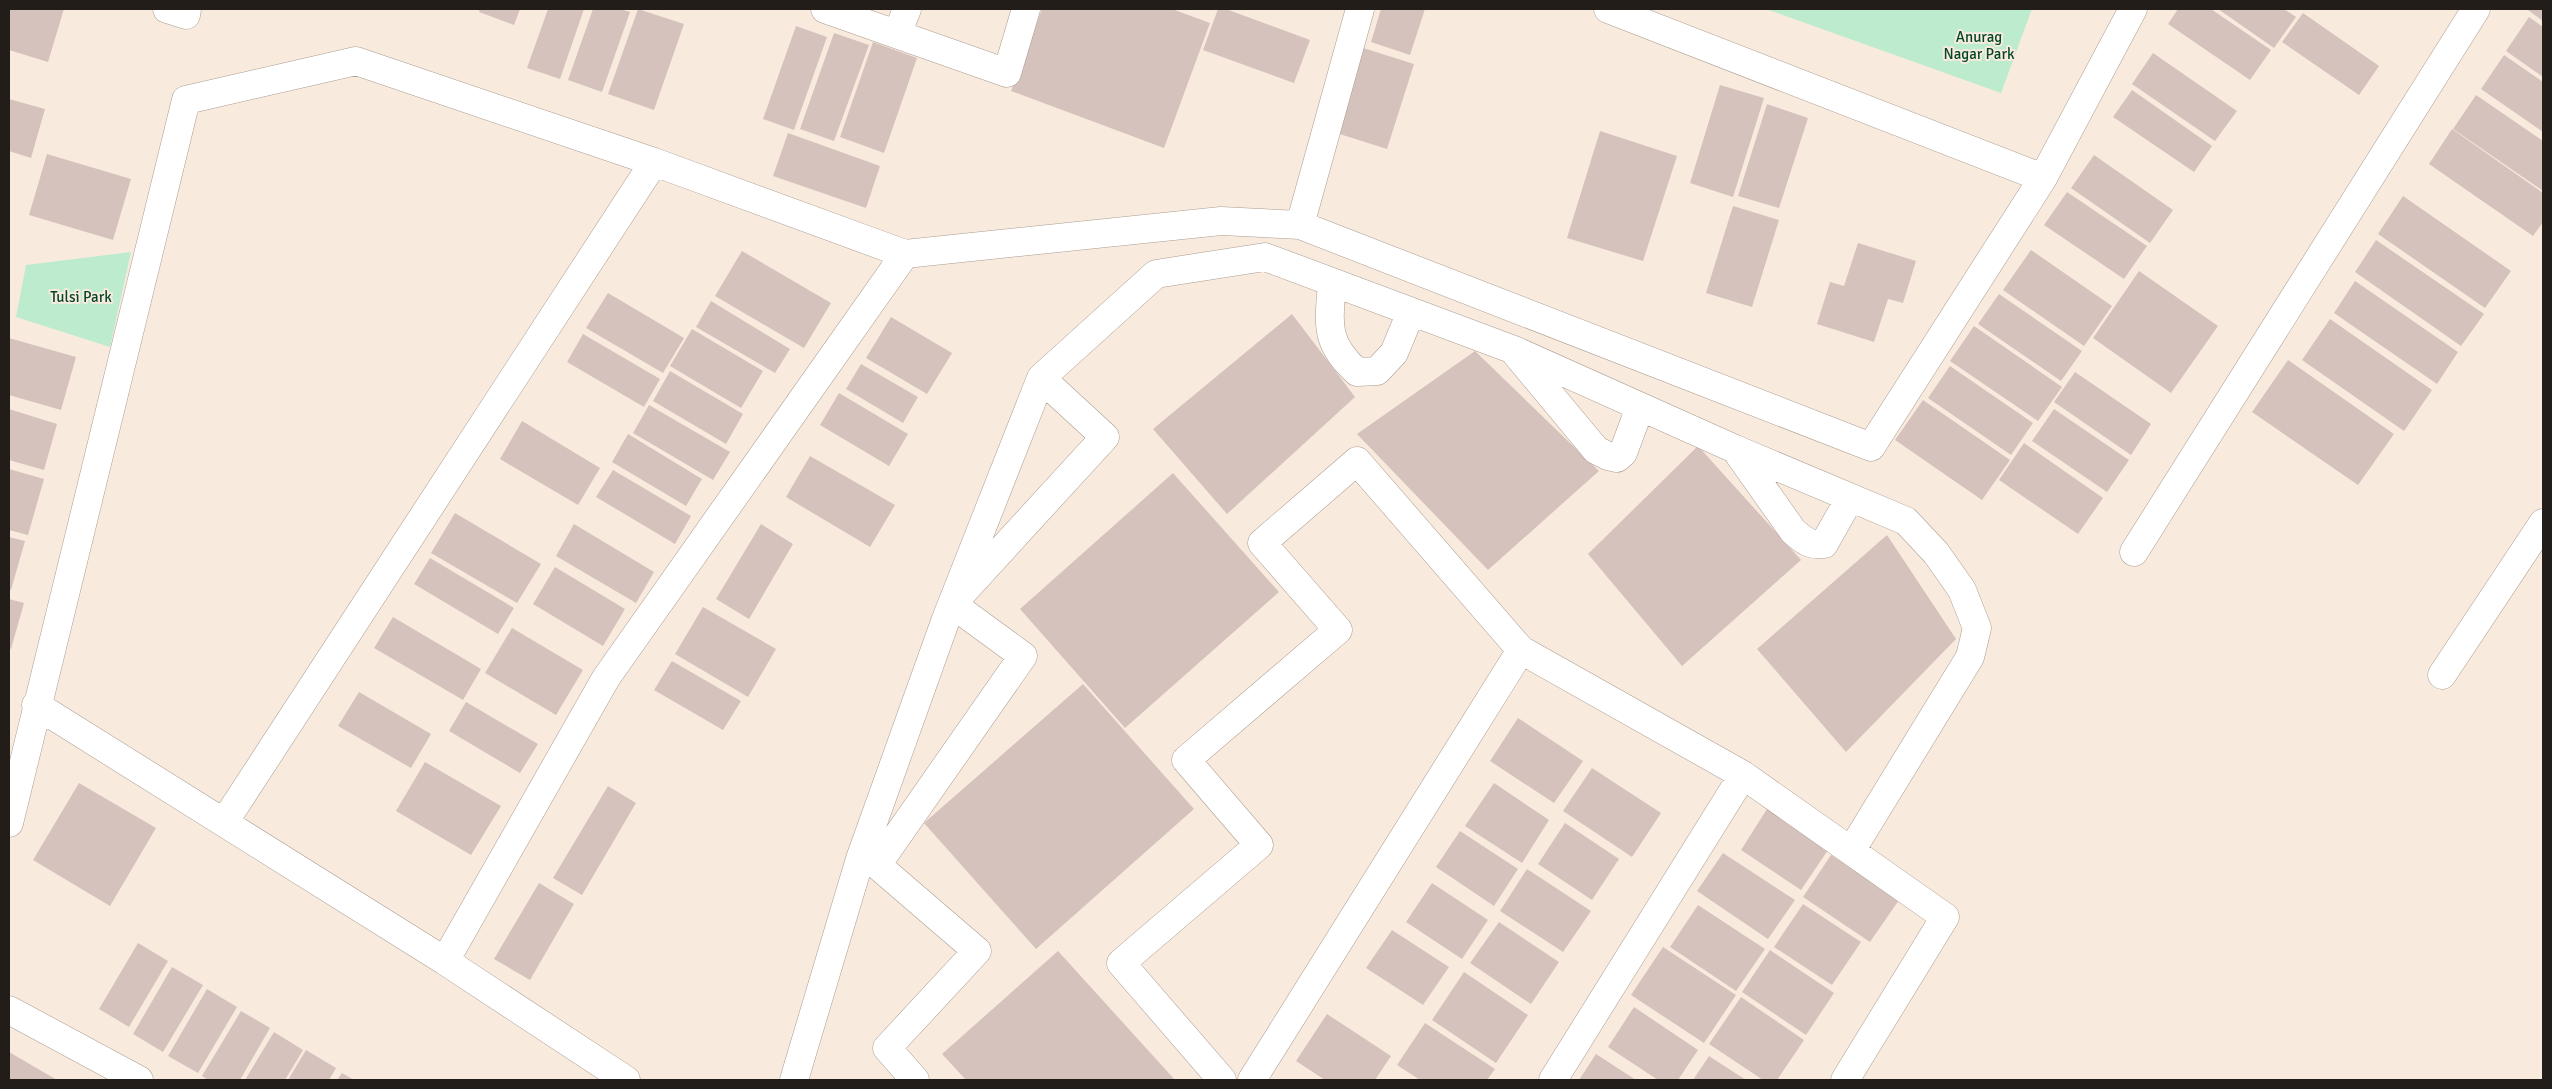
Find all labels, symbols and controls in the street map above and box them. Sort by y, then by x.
park label: Anurag Nagar Park [1944,28,2015,63]
park label: Tulsi Park [50,288,112,306]

